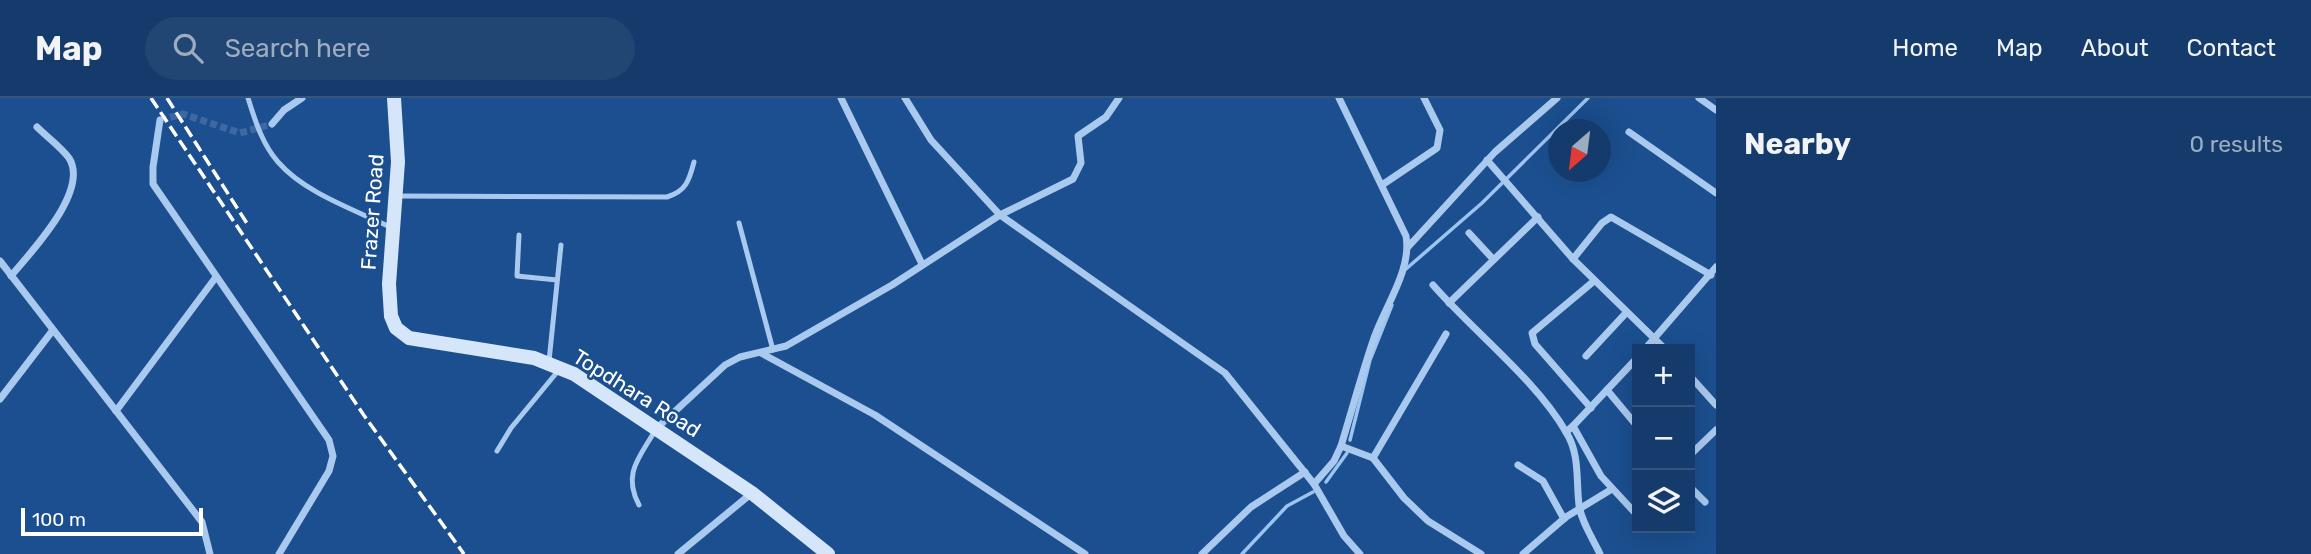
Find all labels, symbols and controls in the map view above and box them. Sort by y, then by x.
search box [145,17,635,80]
text: Map [35,29,103,68]
icon: search [169,29,207,67]
text: Search here [225,33,370,64]
text: Home [1892,34,1958,62]
text: Map [1996,34,2043,62]
text: About [2081,34,2149,62]
text: Contact [2187,34,2276,62]
north arrow [1548,119,1611,182]
text: Nearby [1744,126,1851,162]
text: 0 results [2189,130,2283,158]
street label: Frazer Road [355,153,389,271]
street label: Topdhara Road [569,344,705,442]
map controls [1632,344,1695,533]
button: + [1632,344,1695,407]
button: − [1632,407,1695,470]
button: layers [1632,470,1695,533]
scale bar [21,505,203,537]
text: 100 m [32,508,86,531]

